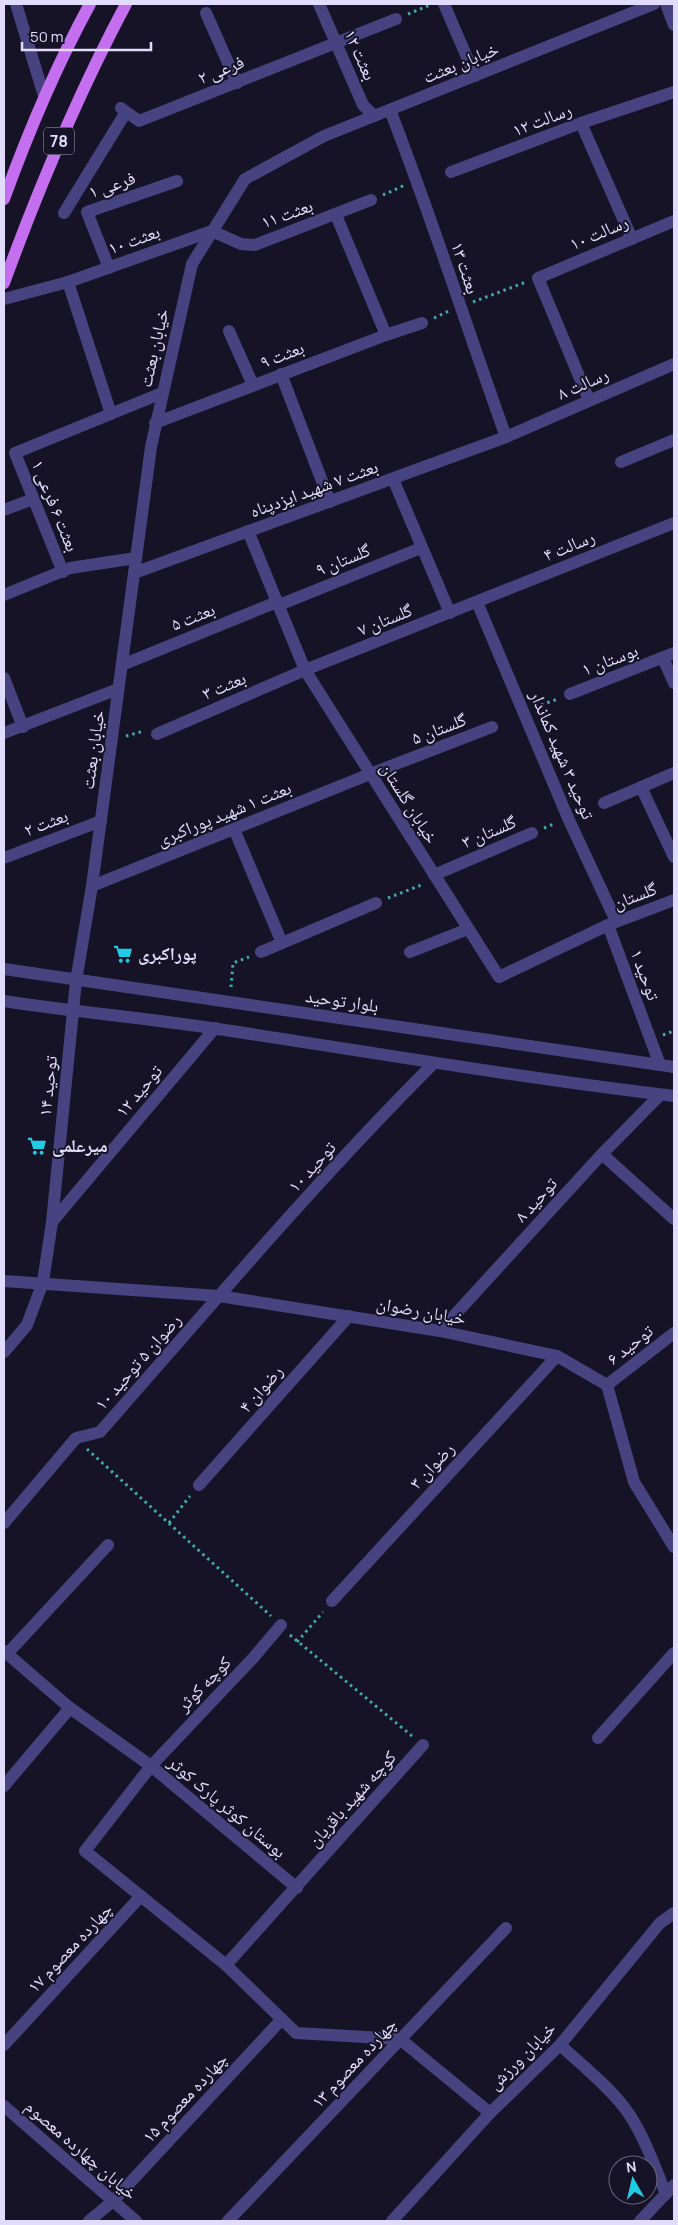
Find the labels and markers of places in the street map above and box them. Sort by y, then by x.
place label: پوراکبری [138,941,197,965]
supermarket icon: پوراکبری [112,943,134,965]
place label: میرعلمی [52,1133,108,1157]
supermarket icon: میرعلمی [26,1135,48,1157]

